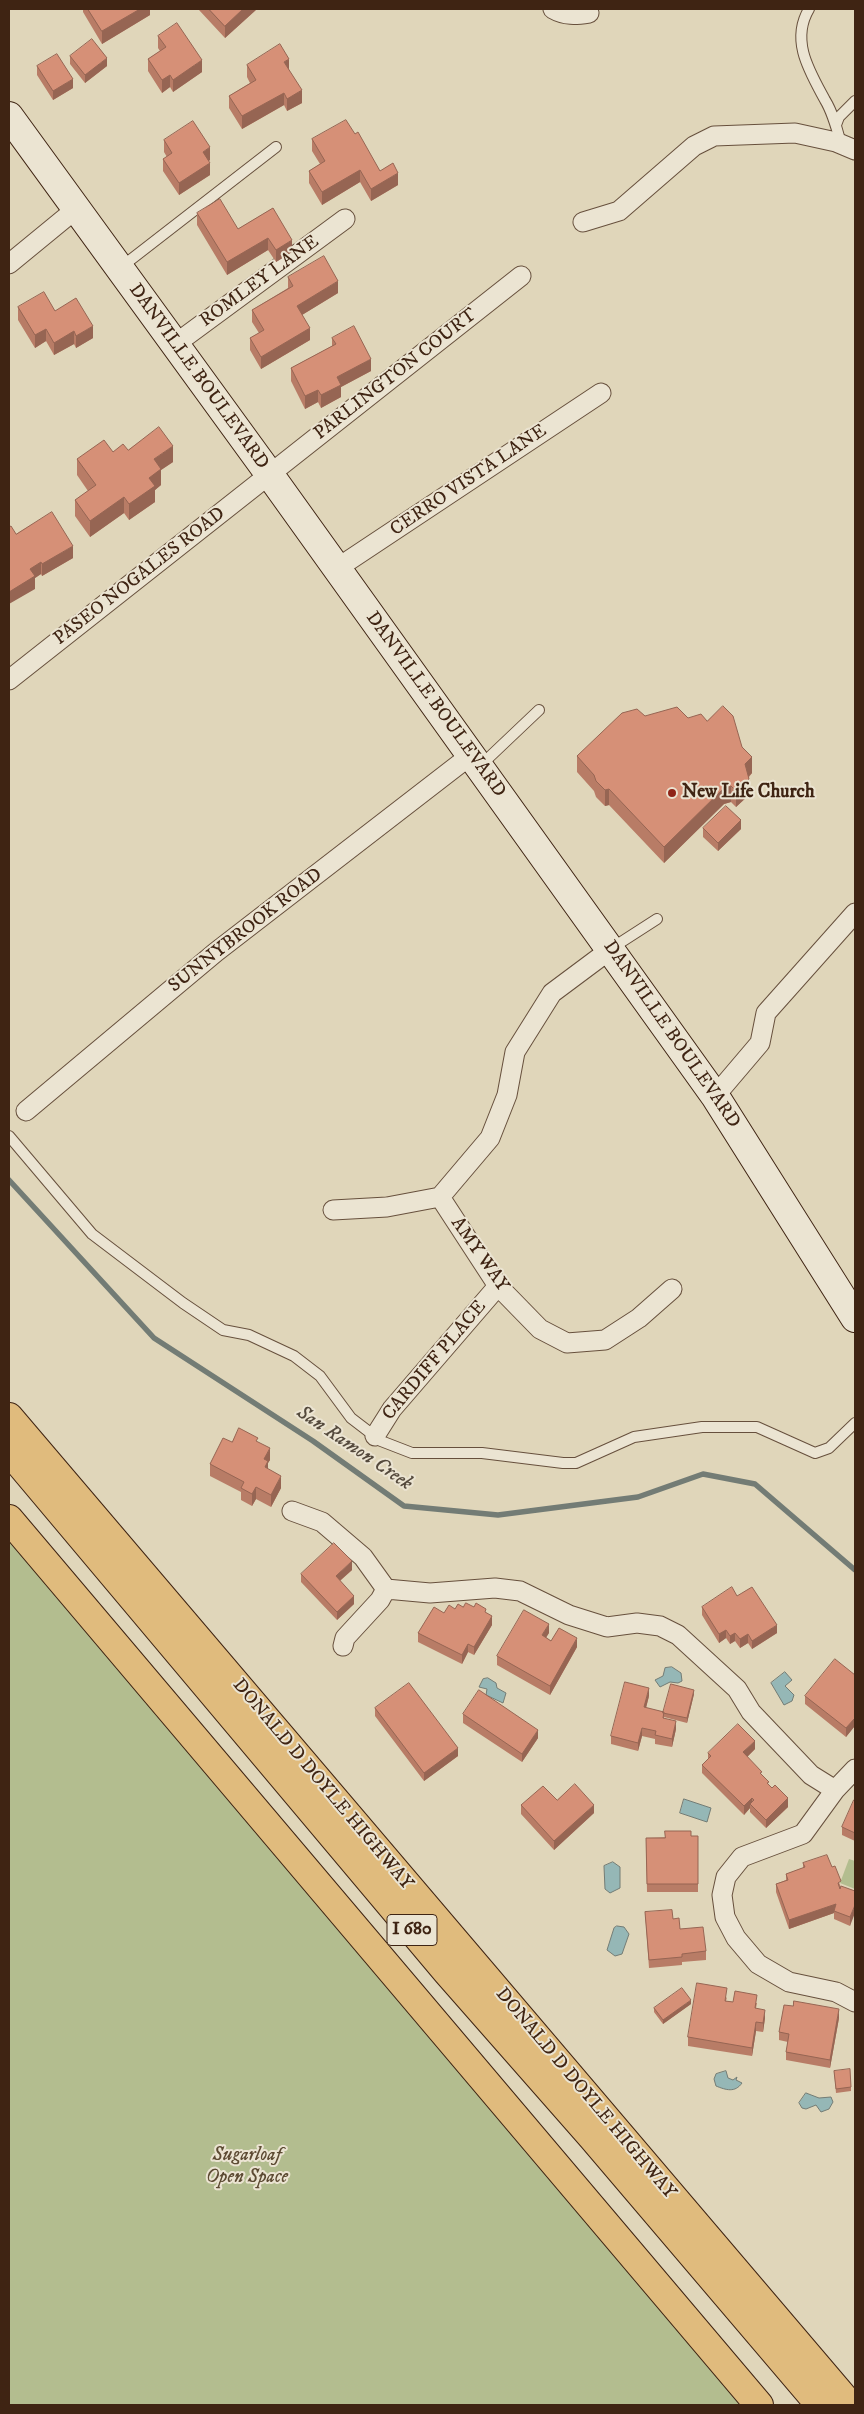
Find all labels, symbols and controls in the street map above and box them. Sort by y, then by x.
street label: ROMLEY LANE [196,231,324,333]
street label: DANVILLE BOULEVARD [123,280,273,474]
street label: PARLINGTON COURT [310,304,482,446]
street label: CERRO VISTA LANE [386,420,552,542]
street label: PASEO NOGALES ROAD [50,503,230,651]
street label: DANVILLE BOULEVARD [360,608,510,802]
place label: New Life Church [682,782,815,804]
marker: New Life Church [666,787,678,799]
street label: SUNNYBROOK ROAD [165,864,327,998]
street label: DANVILLE BOULEVARD [597,937,745,1133]
street label: AMY WAY [445,1213,513,1297]
street label: CARDIFF PLACE [378,1296,492,1426]
water label: San Ramon Creek [291,1401,417,1497]
street label: DONALD D DOYLE HIGHWAY [227,1675,417,1895]
road number: I 680 [387,1914,437,1946]
street label: DONALD D DOYLE HIGHWAY [490,1984,680,2204]
park label: Sugarloaf Open Space [206,2145,288,2189]

